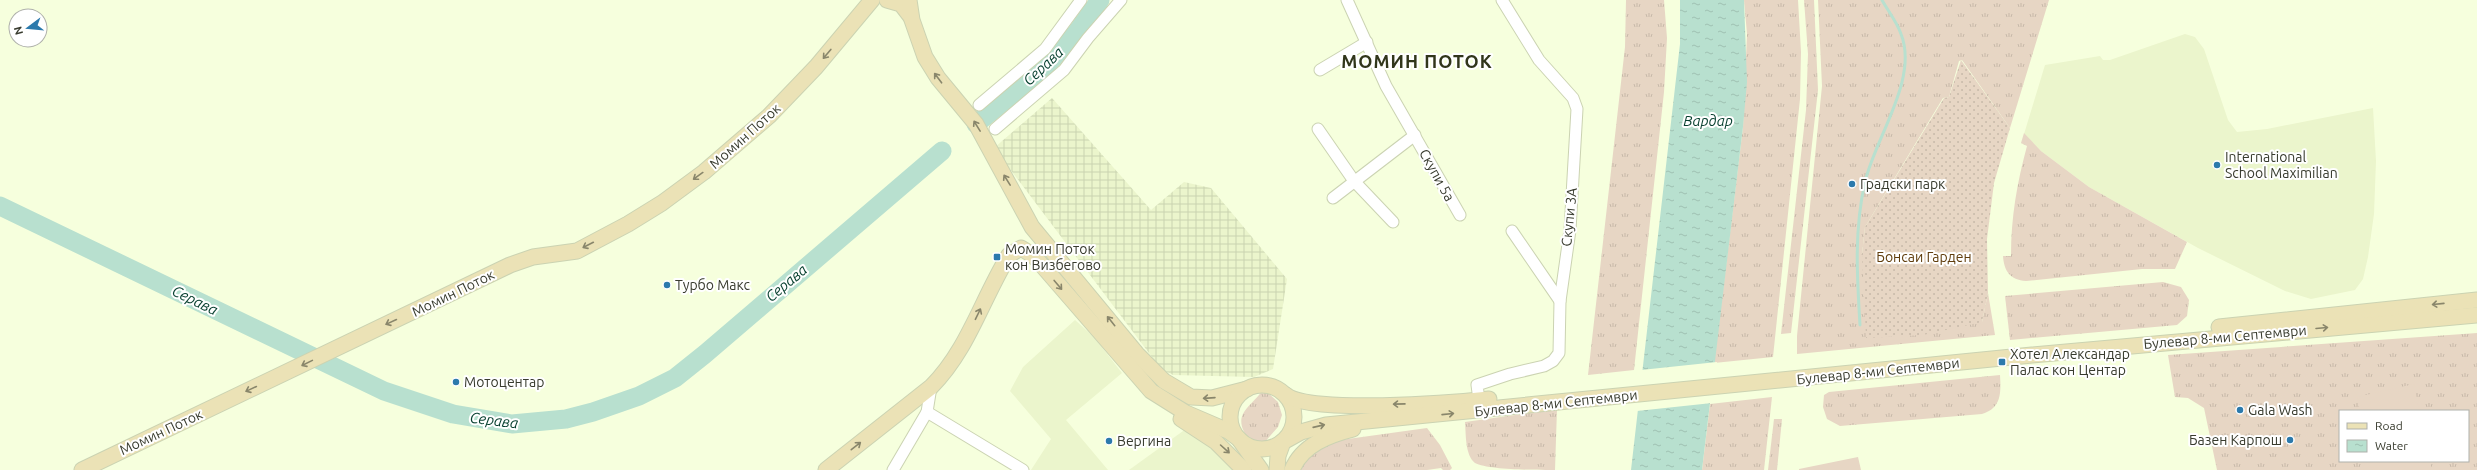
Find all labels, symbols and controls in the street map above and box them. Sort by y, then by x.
north arrow [8,8,48,48]
text: N [11,25,25,36]
water label: Серава [1019,43,1067,89]
one-way arrow [823,49,832,59]
district label: МОМИН ПОТОК [1341,51,1493,71]
one-way arrow [934,72,942,83]
street label: Момин Поток [706,100,784,172]
water label: Вардар [1683,112,1733,129]
one-way arrow [972,120,980,132]
street label: Скупи 5а [1416,146,1458,204]
place label: International School Maximilian [2225,149,2338,181]
marker: International School Maximilian [2212,160,2222,170]
one-way arrow [693,172,704,180]
one-way arrow [1002,174,1010,186]
place label: Градски парк [1860,176,1945,192]
marker: Градски парк [1847,179,1857,189]
street label: Скупи 3А [1558,187,1580,247]
place label: Момин Поток кон Визбегово [1005,241,1101,273]
one-way arrow [583,242,595,249]
park label: Бонсаи Гарден [1876,249,1972,265]
marker: Момин Поток кон Визбегово [992,252,1002,262]
water label: Серава [762,261,810,305]
street label: Момин Поток [409,266,497,320]
place label: Турбо Макс [675,277,751,293]
one-way arrow [1054,279,1063,290]
marker: Турбо Макс [662,280,672,290]
water label: Серава [169,282,221,318]
one-way arrow [2432,300,2445,308]
one-way arrow [975,308,983,320]
one-way arrow [1106,316,1115,327]
one-way arrow [385,319,397,326]
street label: Булевар 8-ми Септември [2143,322,2307,352]
one-way arrow [2315,325,2328,332]
place label: Хотел Александар Палас кон Центар [2010,346,2130,378]
street label: Булевар 8-ми Септември [1796,354,1960,388]
marker: Хотел Александар Палас кон Центар [1997,357,2007,367]
one-way arrow [301,360,313,367]
place label: Мотоцентар [464,374,544,390]
marker: Мотоцентар [451,377,461,387]
one-way arrow [245,386,257,393]
street label: Булевар 8-ми Септември [1474,386,1638,420]
one-way arrow [1203,395,1216,402]
one-way arrow [1393,401,1406,408]
place label: Gala Wash [2248,402,2313,418]
marker: Gala Wash [2235,405,2245,415]
street label: Момин Поток [117,406,205,458]
water label: Серава [469,409,519,431]
one-way arrow [1441,410,1454,418]
legend [2339,410,2469,462]
text: Road [2375,419,2403,432]
one-way arrow [1312,422,1325,430]
place label: Базен Карпош [2189,432,2282,448]
place label: Вергина [1117,433,1171,449]
marker: Базен Карпош [2285,435,2295,445]
marker: Вергина [1104,436,1114,446]
text: Water [2375,439,2408,452]
one-way arrow [851,442,862,450]
one-way arrow [1220,445,1230,454]

